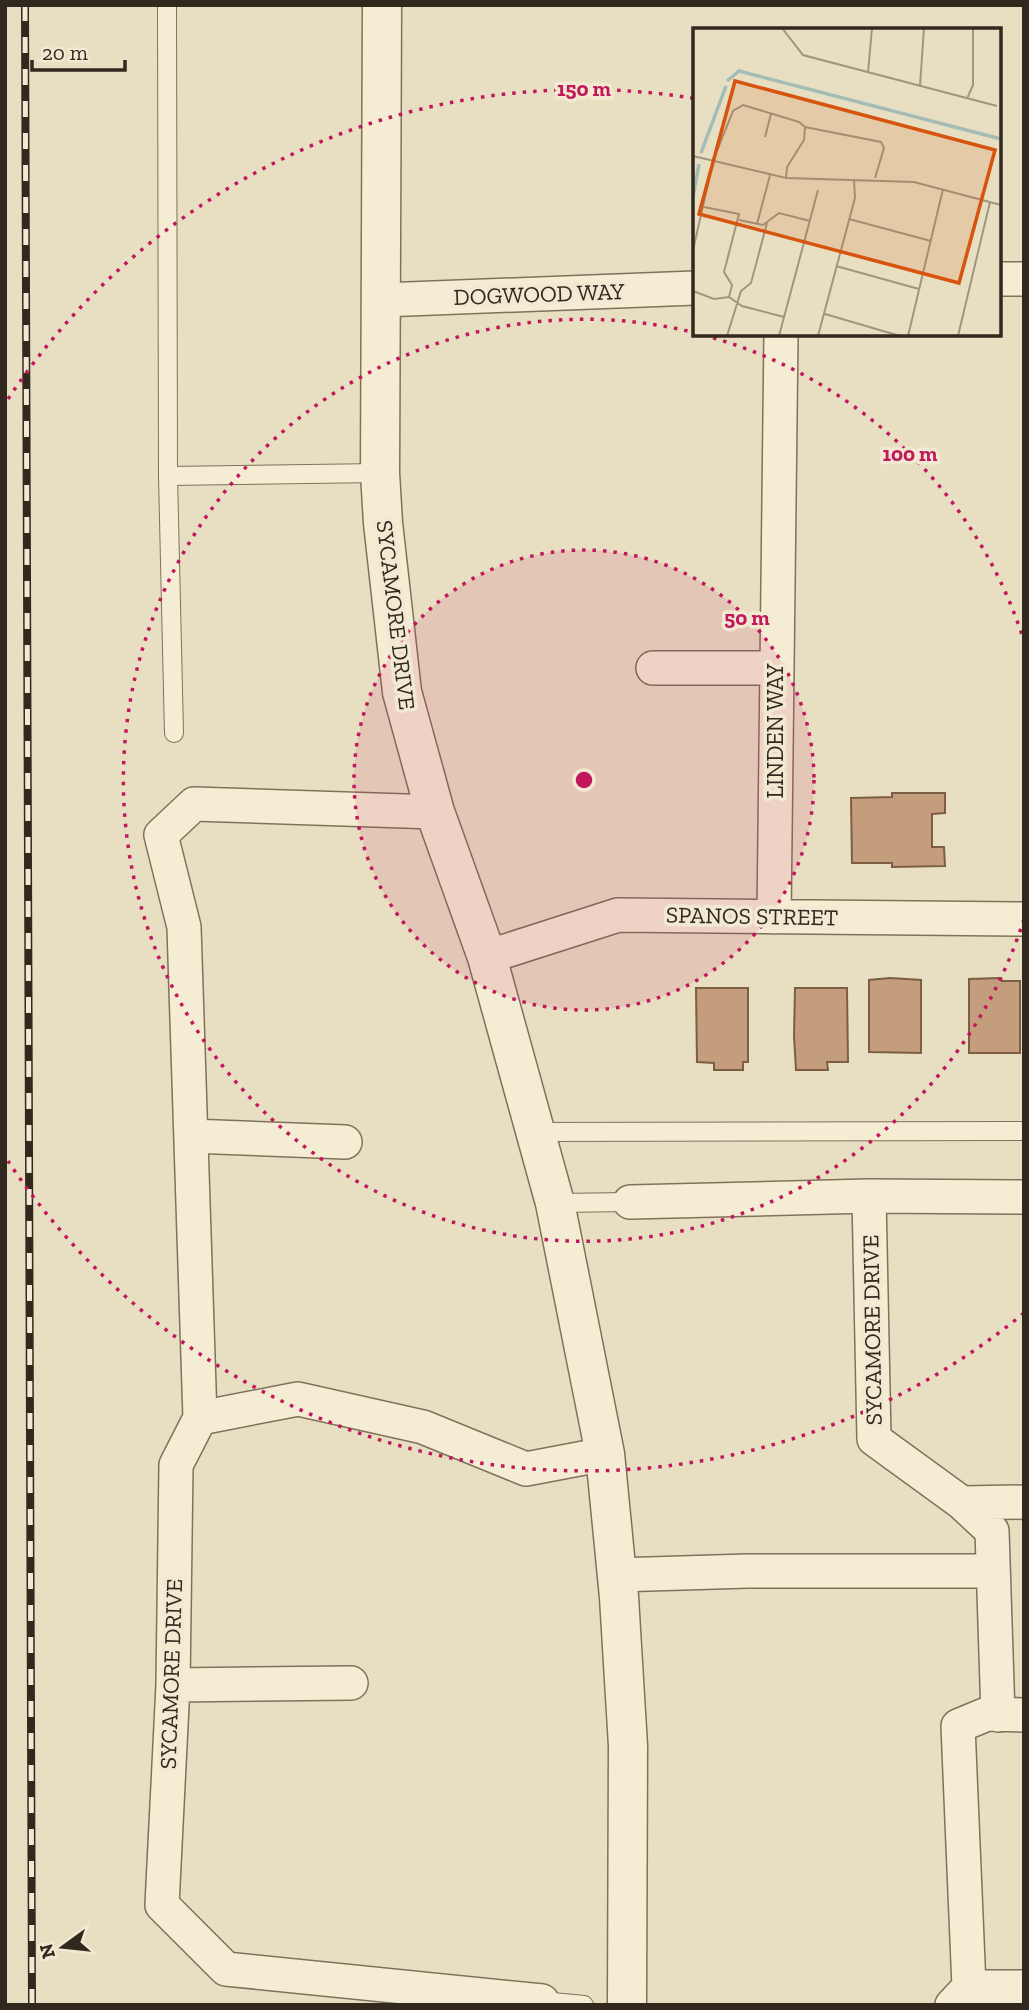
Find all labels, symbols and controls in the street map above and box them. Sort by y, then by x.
scale bar [32,28,124,72]
inset map [693,28,1001,336]
text: 20 m [42,40,88,65]
text: 150 m [557,76,612,101]
street label: DOGWOOD WAY [453,277,626,311]
text: 100 m [883,441,938,466]
street label: SYCAMORE DRIVE [370,519,422,711]
text: 50 m [724,605,770,630]
street label: LINDEN WAY [761,662,789,799]
centre of rings [572,768,596,792]
street label: SPANOS STREET [666,900,838,932]
street label: SYCAMORE DRIVE [856,1234,888,1426]
street label: SYCAMORE DRIVE [154,1578,188,1770]
north arrow [28,1912,98,1982]
text: N [34,1941,60,1961]

